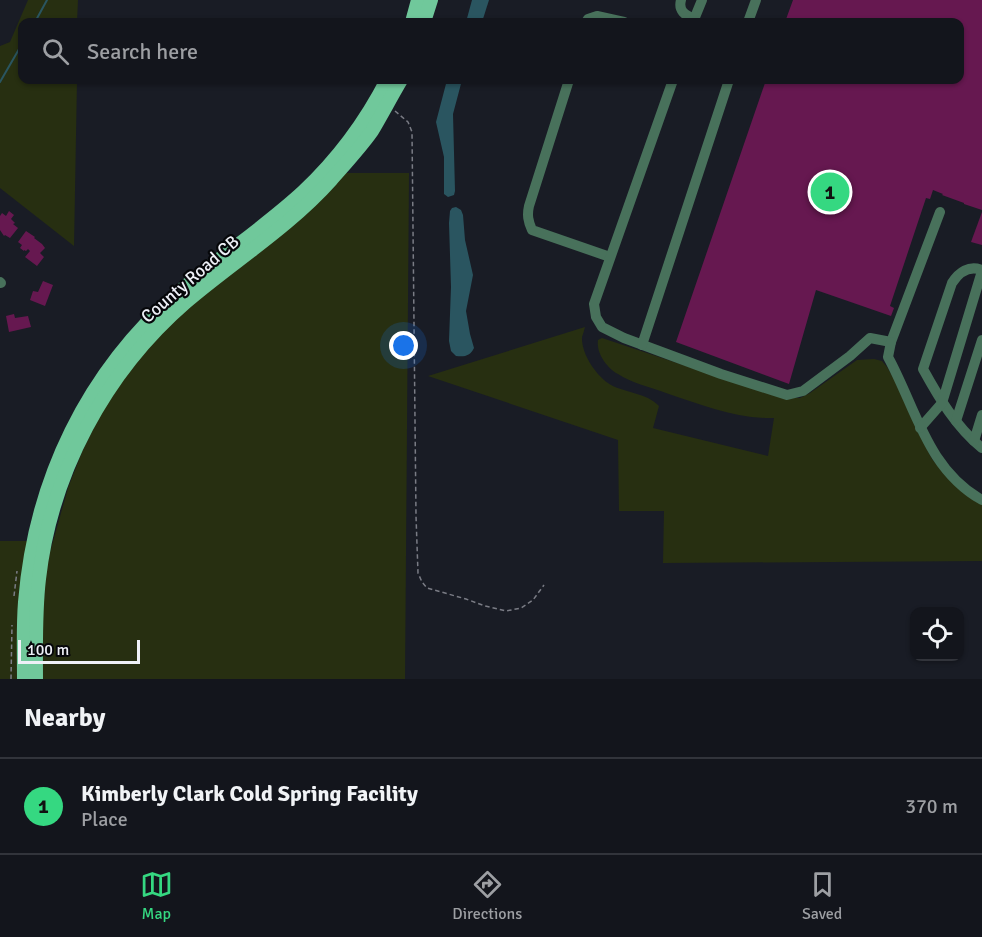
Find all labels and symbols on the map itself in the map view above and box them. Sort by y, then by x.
pin: 1 [810,170,850,214]
street label: County Road CB [136,230,244,328]
your location [389,331,418,360]
scale bar [18,637,140,664]

